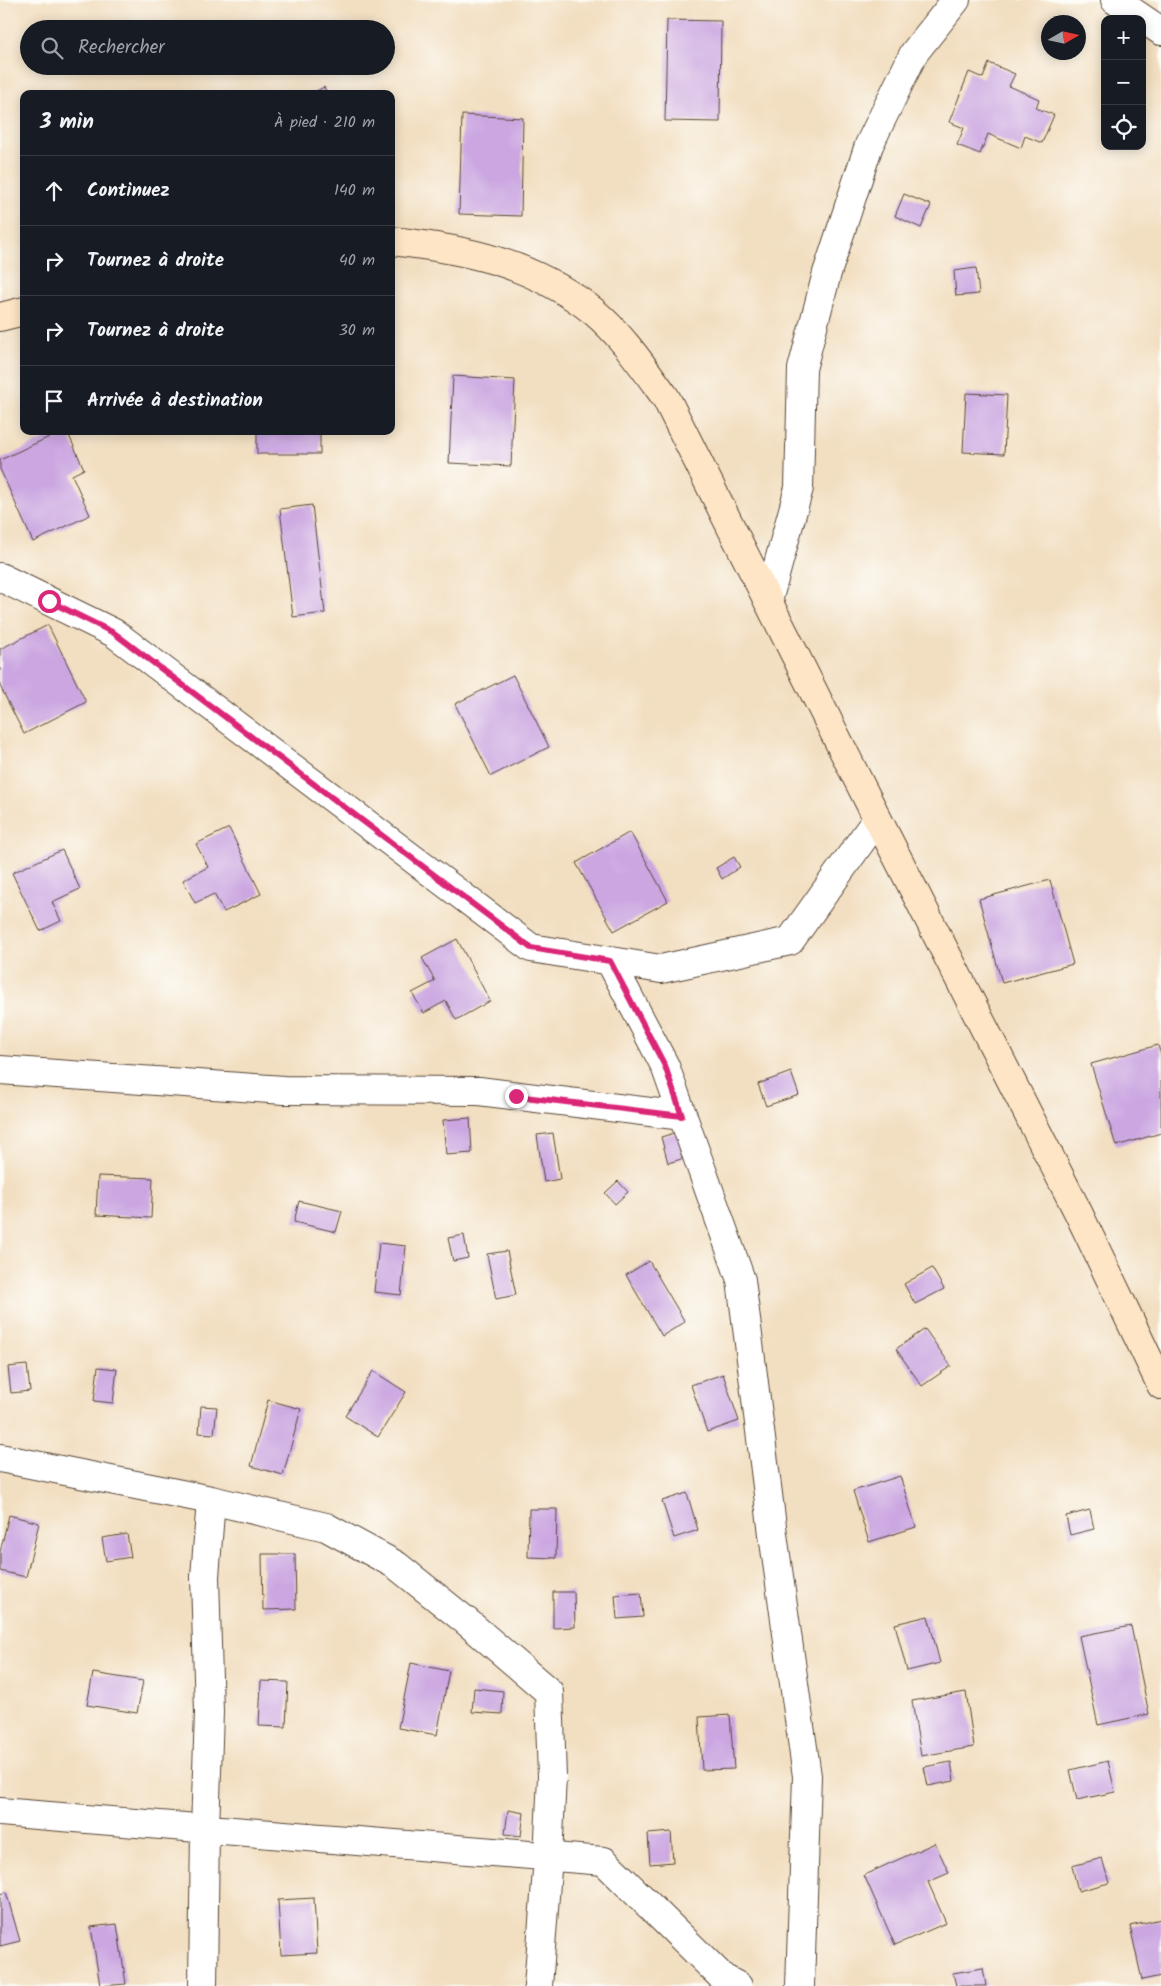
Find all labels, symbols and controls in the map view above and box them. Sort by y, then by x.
north arrow [1041,15,1086,60]
map controls [1101,15,1146,150]
button: + [1101,15,1146,60]
search box [20,20,395,75]
text: Rechercher [78,33,165,63]
icon: search [38,34,66,62]
button: − [1101,60,1146,105]
button: locate [1101,105,1146,150]
text: 3 min [40,106,94,139]
text: À pied · 210 m [274,110,375,135]
text: Continuez [87,176,170,206]
icon: ahead [40,177,68,205]
text: 140 m [334,178,375,203]
text: Tournez à droite [87,246,224,276]
icon: right [40,247,68,275]
text: 40 m [339,248,375,273]
text: Tournez à droite [87,316,224,346]
icon: right [40,317,68,345]
text: 30 m [339,318,375,343]
text: Arrivée à destination [87,386,263,416]
icon: arrive [40,387,68,415]
route start [38,590,61,613]
route end [505,1085,528,1108]

